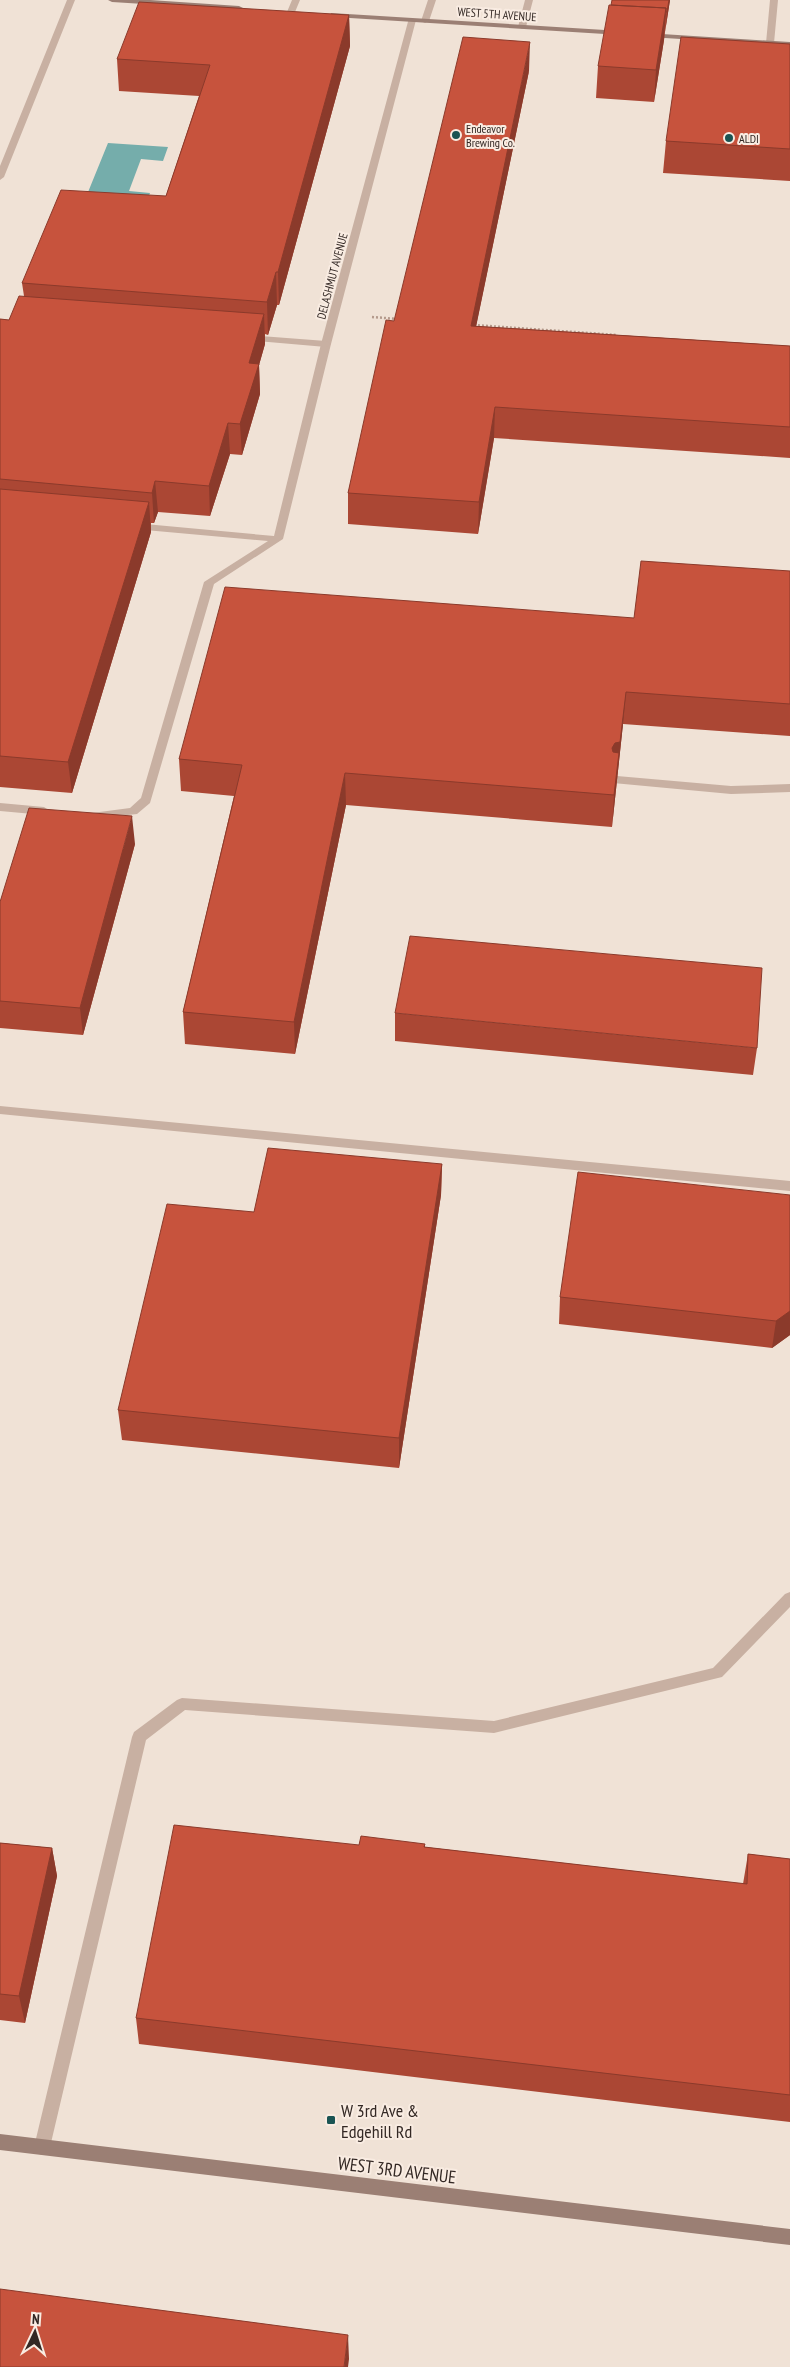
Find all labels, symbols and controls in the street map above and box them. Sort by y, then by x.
street label: WEST 5TH AVENUE [457,4,537,24]
place label: Endeavor Brewing Co. [466,121,515,150]
marker: Endeavor Brewing Co. [450,129,462,141]
place label: ALDI [739,131,759,146]
marker: ALDI [723,132,735,144]
street label: DELASHMUT AVENUE [313,231,351,321]
place label: W 3rd Ave & Edgehill Rd [341,2099,419,2143]
marker: W 3rd Ave & Edgehill Rd [325,2114,337,2126]
street label: WEST 3RD AVENUE [337,2151,457,2189]
north arrow [10,2307,60,2357]
text: N [32,2310,40,2328]

